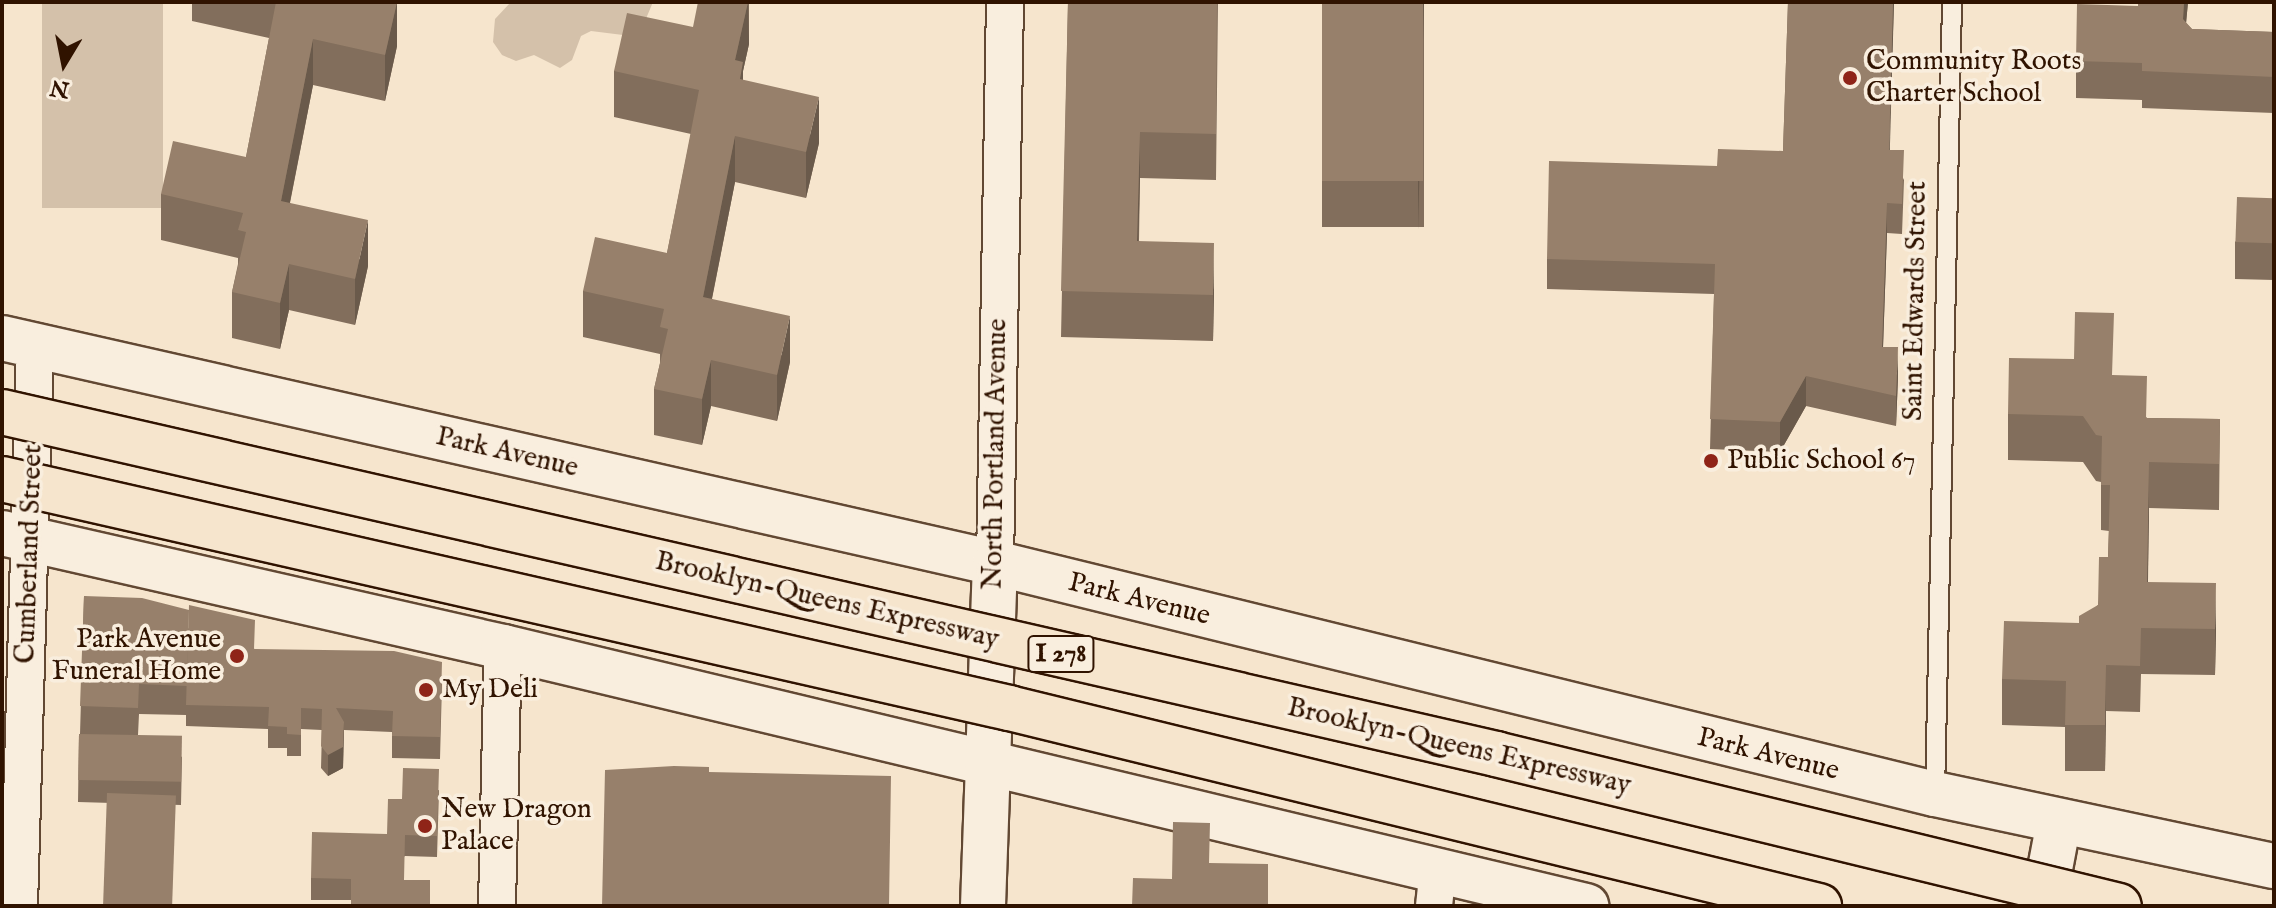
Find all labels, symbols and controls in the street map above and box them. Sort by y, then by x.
north arrow [24,24,104,104]
place label: Community Roots Charter School [1866,45,2081,111]
marker: Community Roots Charter School [1841,69,1859,87]
text: N [48,72,72,103]
street label: Saint Edwards Street [1897,181,1935,421]
street label: North Portland Avenue [977,318,1015,590]
street label: Park Avenue [433,420,581,486]
street label: Cumberland Street [9,444,51,664]
place label: Public School 67 [1727,444,1916,478]
marker: Public School 67 [1702,452,1720,470]
street label: Brooklyn-Queens Expressway [652,545,1002,657]
street label: Park Avenue [1065,566,1213,634]
place label: Park Avenue Funeral Home [52,623,221,689]
road number: I 278 [1027,632,1095,676]
marker: Park Avenue Funeral Home [228,647,246,665]
place label: My Deli [442,673,538,707]
marker: My Deli [417,681,435,699]
street label: Brooklyn-Queens Expressway [1284,691,1634,803]
street label: Park Avenue [1694,721,1842,789]
place label: New Dragon Palace [441,793,592,859]
marker: New Dragon Palace [416,817,434,835]

